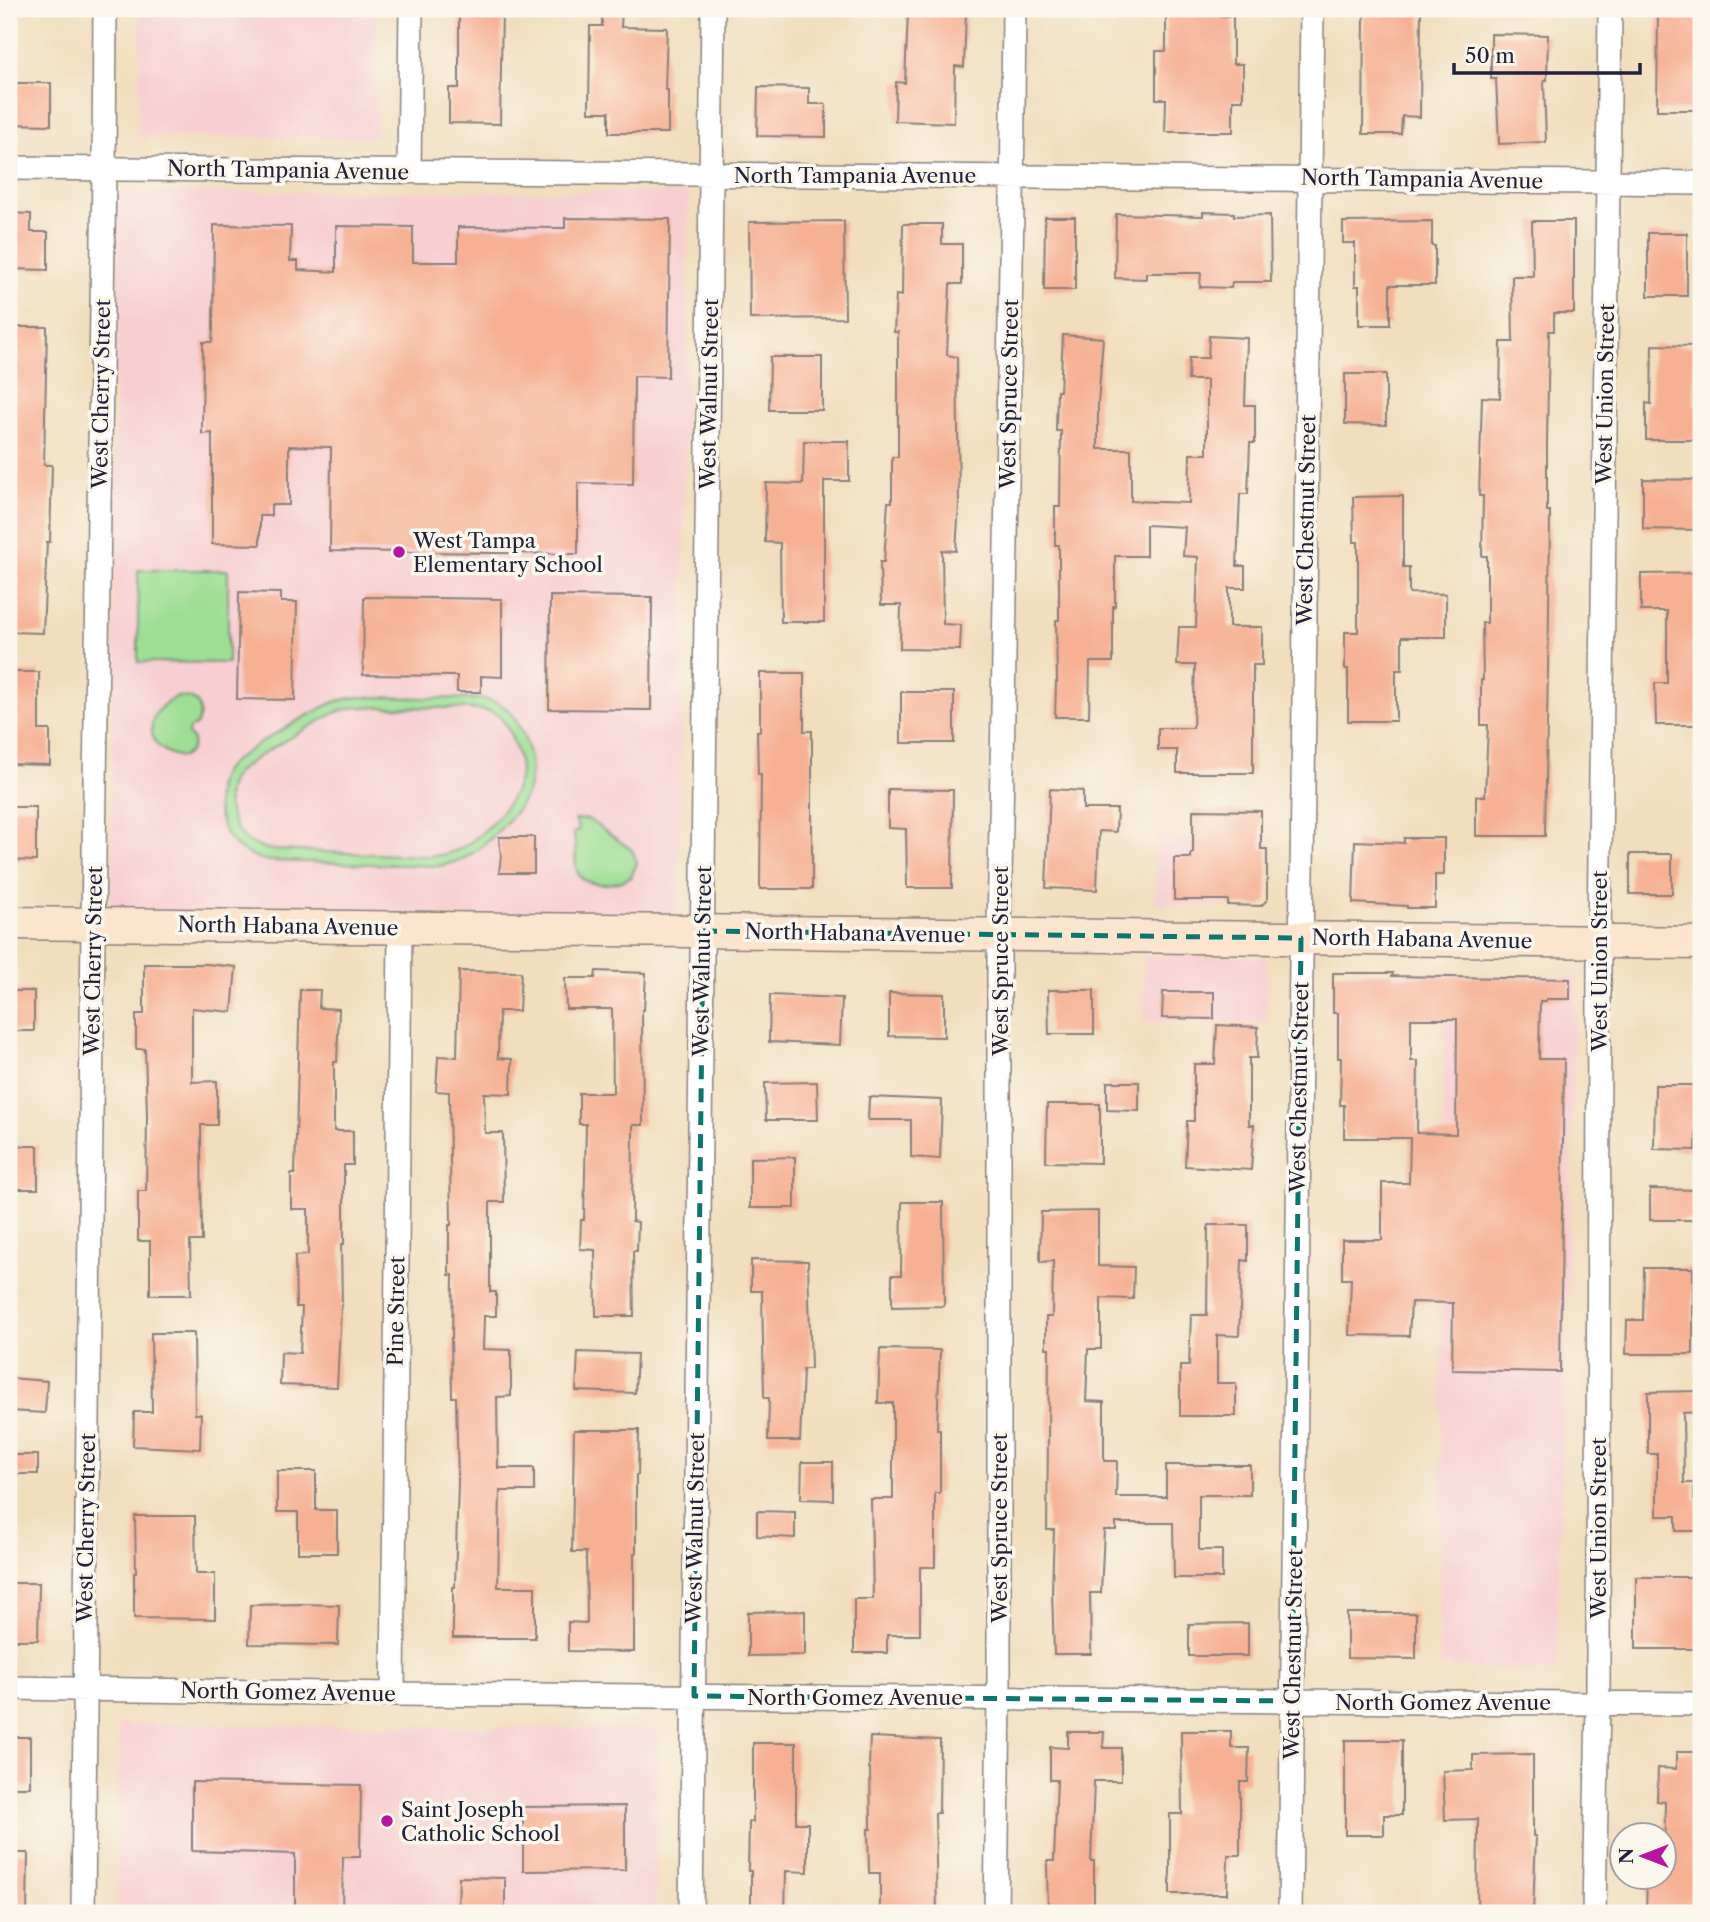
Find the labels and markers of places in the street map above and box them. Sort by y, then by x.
place label: West Tampa Elementary School [412,528,603,577]
marker: West Tampa Elementary School [391,544,407,560]
place label: Saint Joseph Catholic School [401,1797,560,1846]
marker: Saint Joseph Catholic School [379,1813,395,1829]

